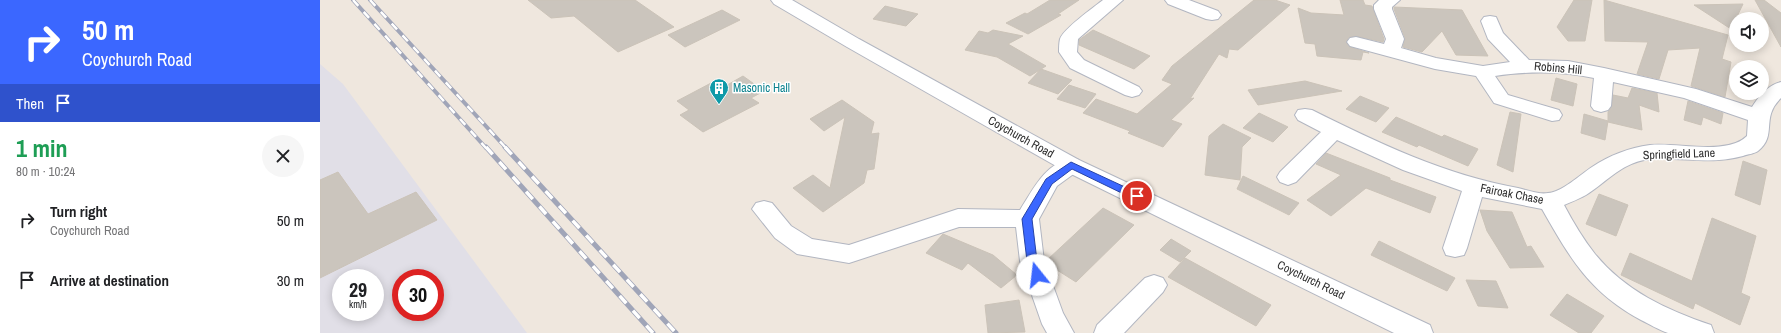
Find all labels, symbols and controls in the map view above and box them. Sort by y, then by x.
text: 50 m [82,11,134,49]
map controls [1729,12,1769,100]
button: sound [1729,12,1769,52]
icon: right [16,16,68,68]
text: Coychurch Road [82,47,192,72]
street label: Robins Hill [1533,58,1583,78]
button: layers [1729,60,1769,100]
building icon: Masonic Hall [708,77,730,105]
place label: Masonic Hall [733,80,790,96]
icon: arrive [52,92,74,114]
text: Then [16,93,44,114]
street label: Coychurch Road [985,112,1057,162]
text: 1 min [16,132,67,164]
button: close [262,135,304,177]
street label: Springfield Lane [1643,145,1715,163]
text: 80 m · 10:24 [16,163,75,180]
pin [1120,179,1154,213]
street label: Fairoak Chase [1479,180,1545,208]
icon: arrive [1126,185,1148,207]
text: Turn right [50,201,107,222]
icon: right [16,209,38,231]
text: 50 m [277,210,304,231]
text: Coychurch Road [50,222,129,239]
position arrow [1016,254,1058,296]
street label: Coychurch Road [1275,257,1347,303]
icon: arrive [16,269,38,291]
speed limit sign: 30 [392,269,444,321]
text: Arrive at destination [50,270,169,291]
text: 30 m [277,270,304,291]
text: 29 [349,276,367,303]
text: km/h [349,298,367,311]

